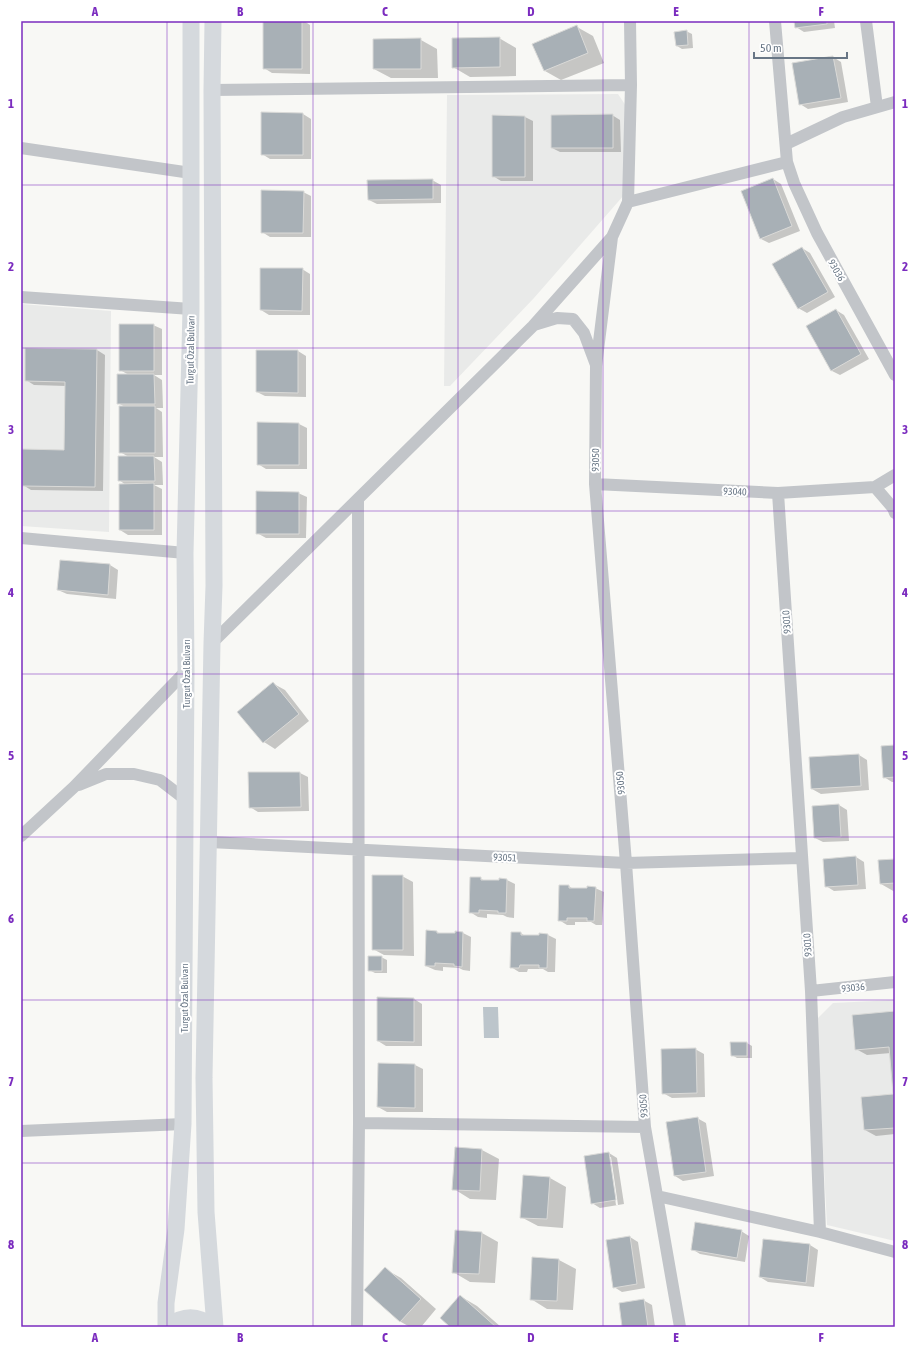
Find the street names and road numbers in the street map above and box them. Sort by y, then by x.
street label: 93036 [826,257,847,283]
street label: Turgut Özal Bulvarı [184,315,197,385]
street label: 93050 [590,448,601,472]
street label: 93040 [723,485,747,498]
street label: 93010 [780,610,793,634]
street label: Turgut Özal Bulvarı [181,640,192,708]
street label: 93050 [614,770,627,795]
street label: 93051 [493,851,517,864]
street label: 93010 [801,933,814,957]
street label: Turgut Özal Bulvarı [179,964,190,1032]
street label: 93036 [841,981,866,994]
street label: 93050 [637,1094,650,1118]

